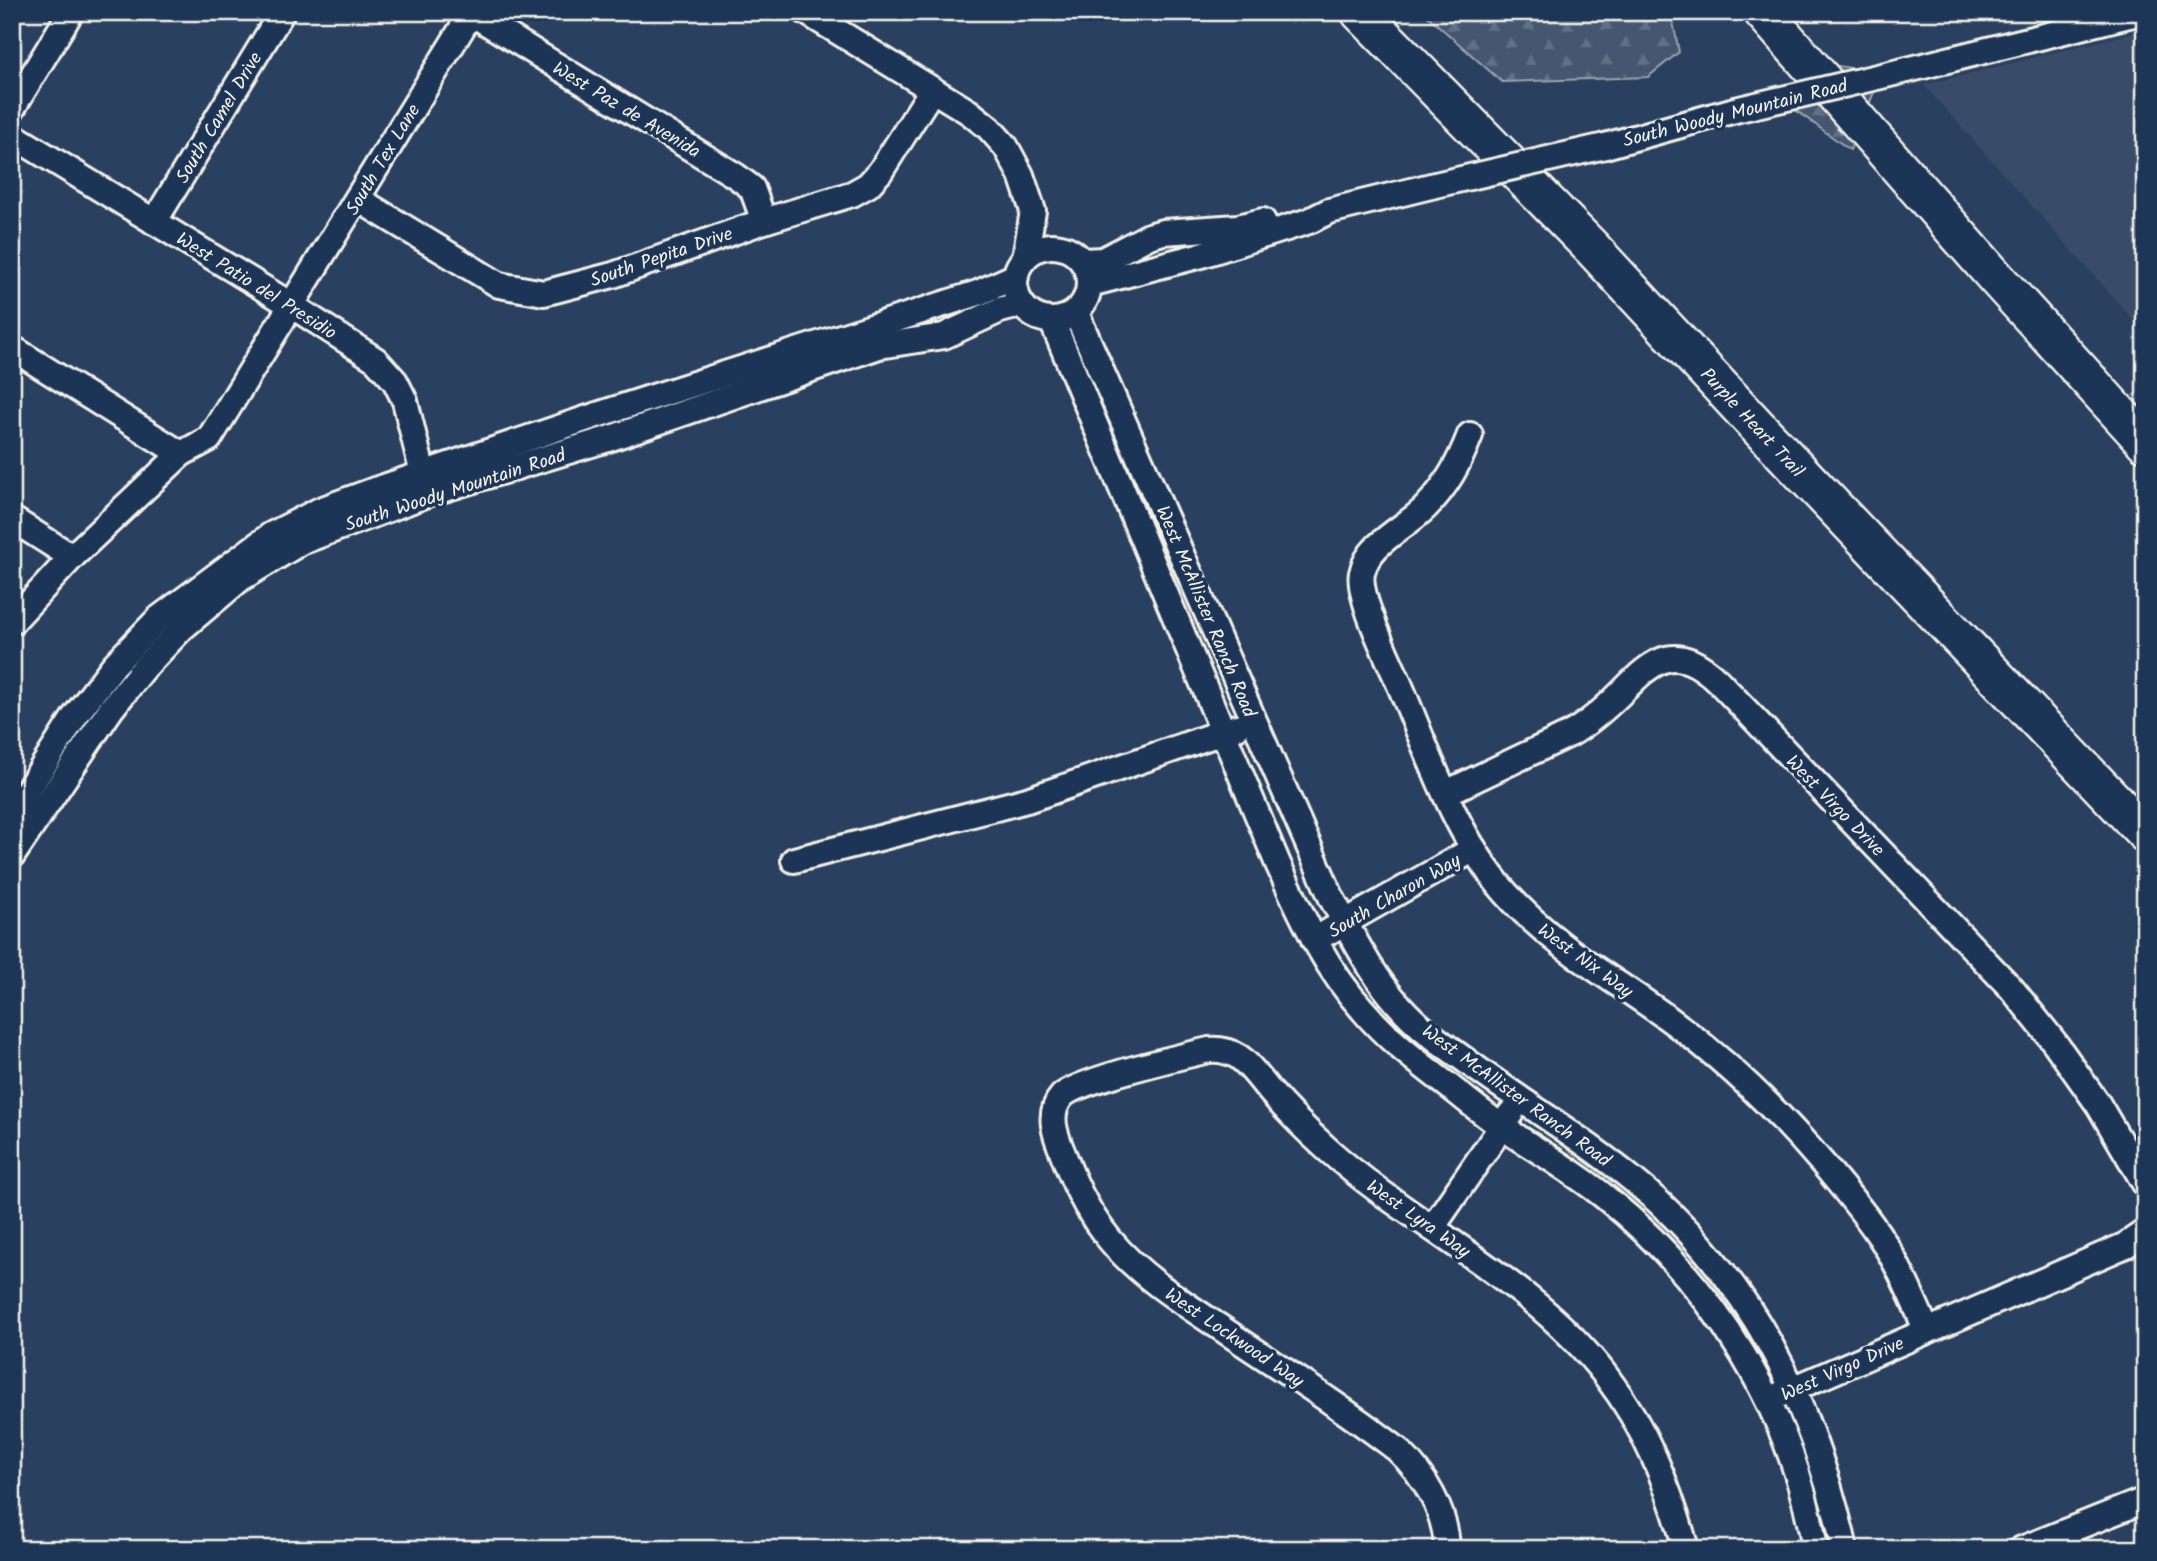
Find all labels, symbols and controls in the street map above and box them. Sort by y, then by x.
street label: South Camel Drive [169,46,271,190]
street label: West Paz de Avenida [546,54,706,167]
street label: South Woody Mountain Road [1620,71,1851,156]
street label: South Tex Lane [339,98,429,222]
street label: South Pepita Drive [586,219,737,296]
street label: West Patio del Presidio [170,225,342,348]
street label: Purple Heart Trail [1692,361,1811,486]
street label: South Woody Mountain Road [341,441,570,541]
street label: West McAllister Ranch Road [1147,501,1264,723]
street label: West Virgo Drive [1778,748,1892,865]
street label: South Charon Way [1323,846,1468,947]
street label: West Nix Way [1531,916,1640,1007]
street label: West McAllister Ranch Road [1415,1018,1617,1176]
street label: West Lyra Way [1360,1173,1477,1267]
street label: West Lockwood Way [1158,1281,1311,1397]
street label: West Virgo Drive [1776,1329,1910,1410]

